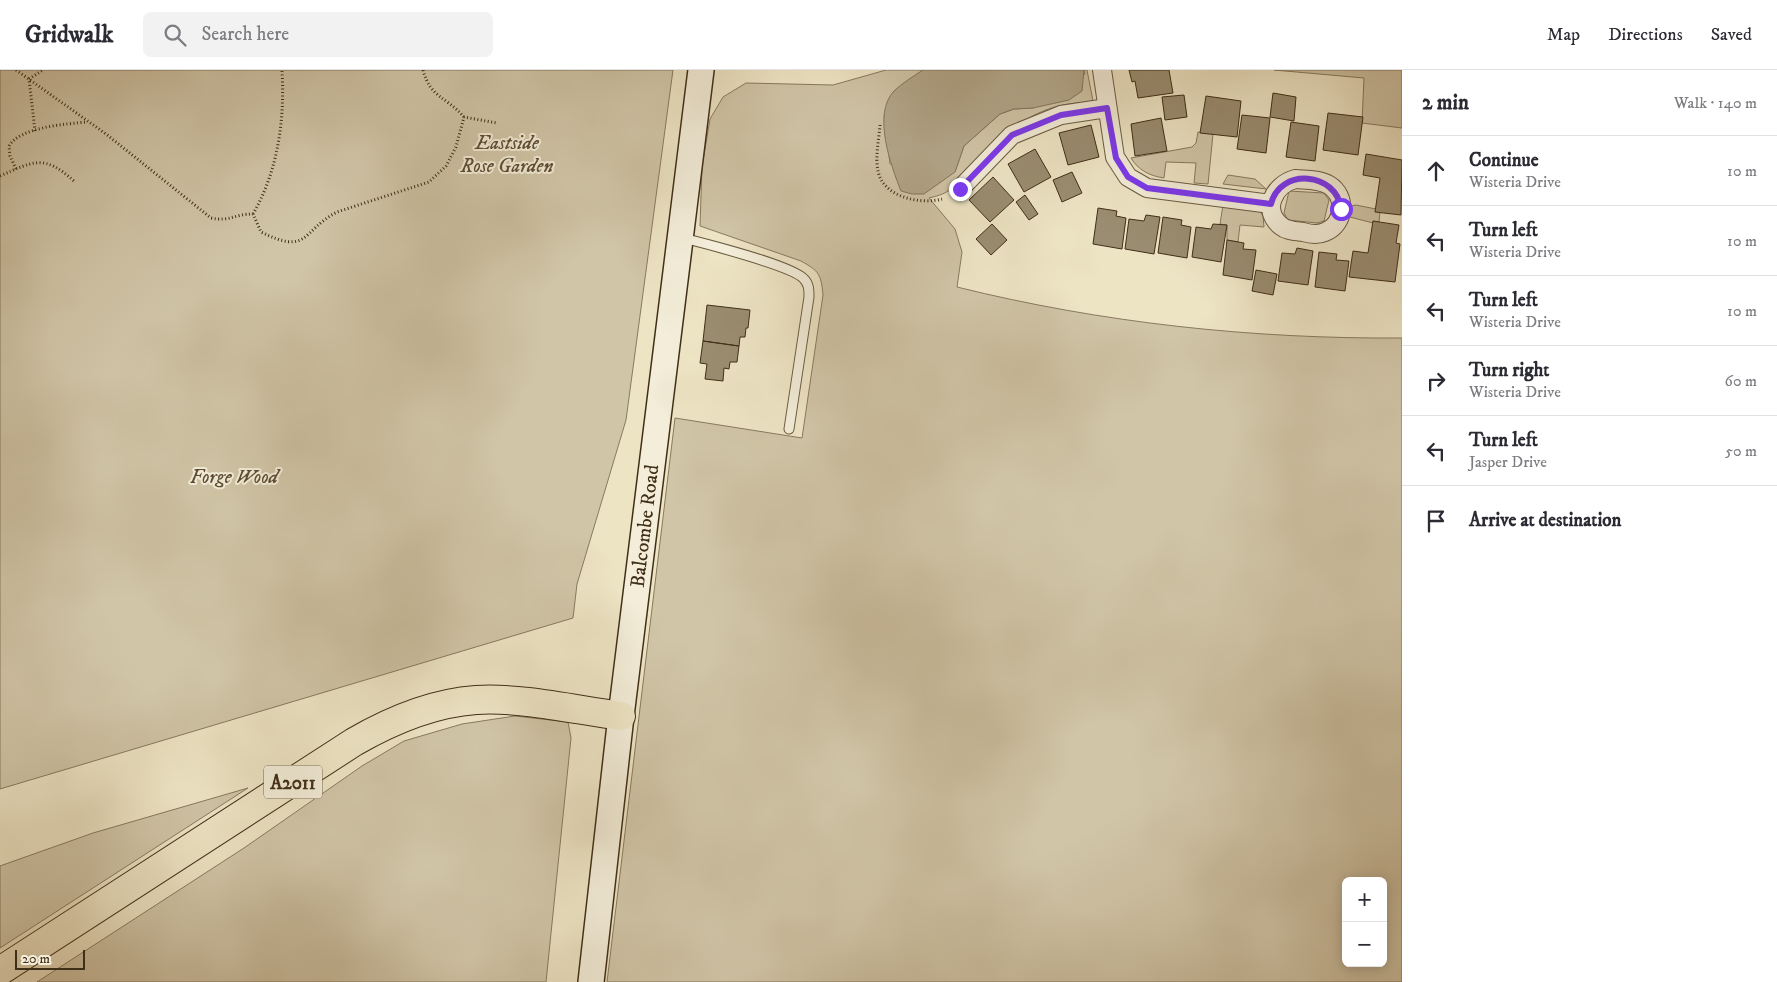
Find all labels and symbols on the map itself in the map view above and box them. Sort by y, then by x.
park label: Eastside Rose Garden [460,131,553,179]
route end [949,178,972,201]
route start [1330,198,1353,221]
street label: Balcombe Road [626,463,665,589]
park label: Forge Wood [190,465,282,490]
road number: A2011 [264,766,322,799]
scale bar [15,947,85,970]

